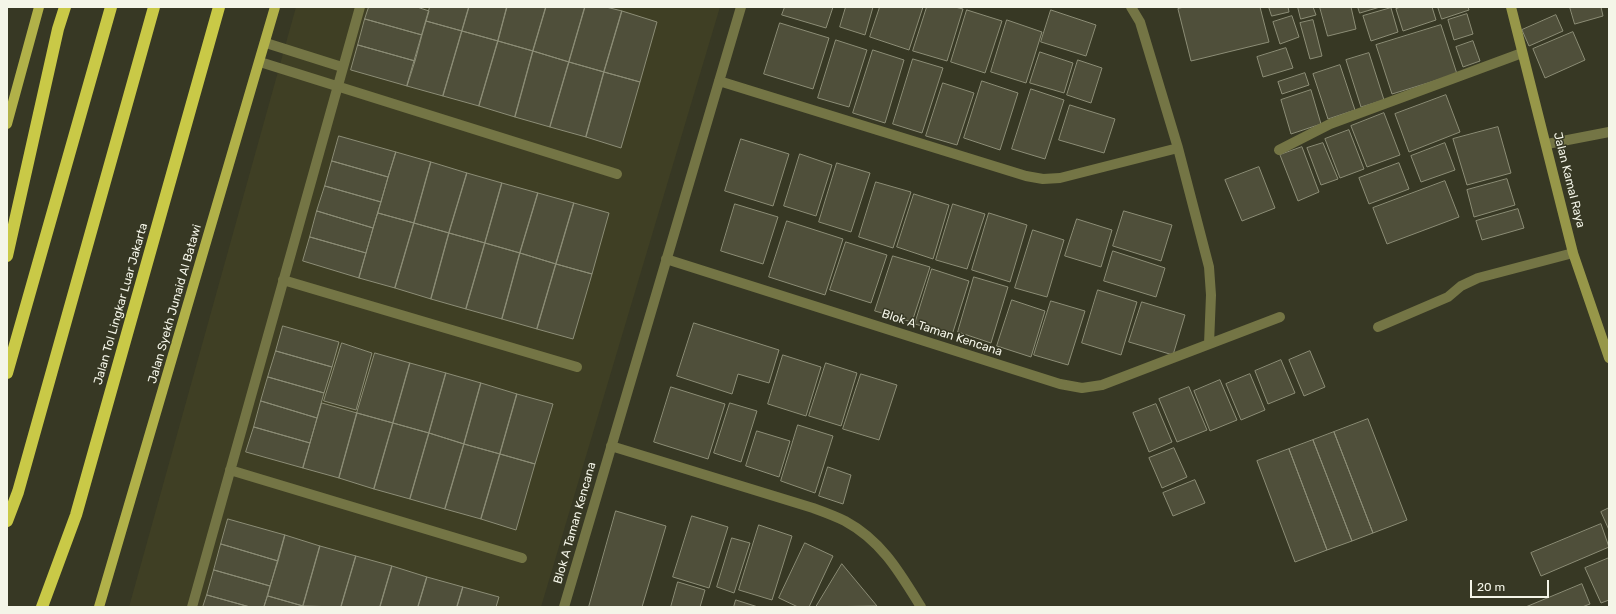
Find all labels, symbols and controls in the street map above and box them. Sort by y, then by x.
street label: Jalan Kamal Raya [1550,131,1588,229]
street label: Jalan Tol Lingkar Luar Jakarta [91,222,151,386]
street label: Jalan Syekh Junaid Al Batawi [145,223,205,385]
street label: Blok A Taman Kencana [880,307,1004,359]
street label: Blok A Taman Kencana [551,461,599,585]
scale bar [1472,572,1551,598]
text: 20 m [1477,580,1505,594]

